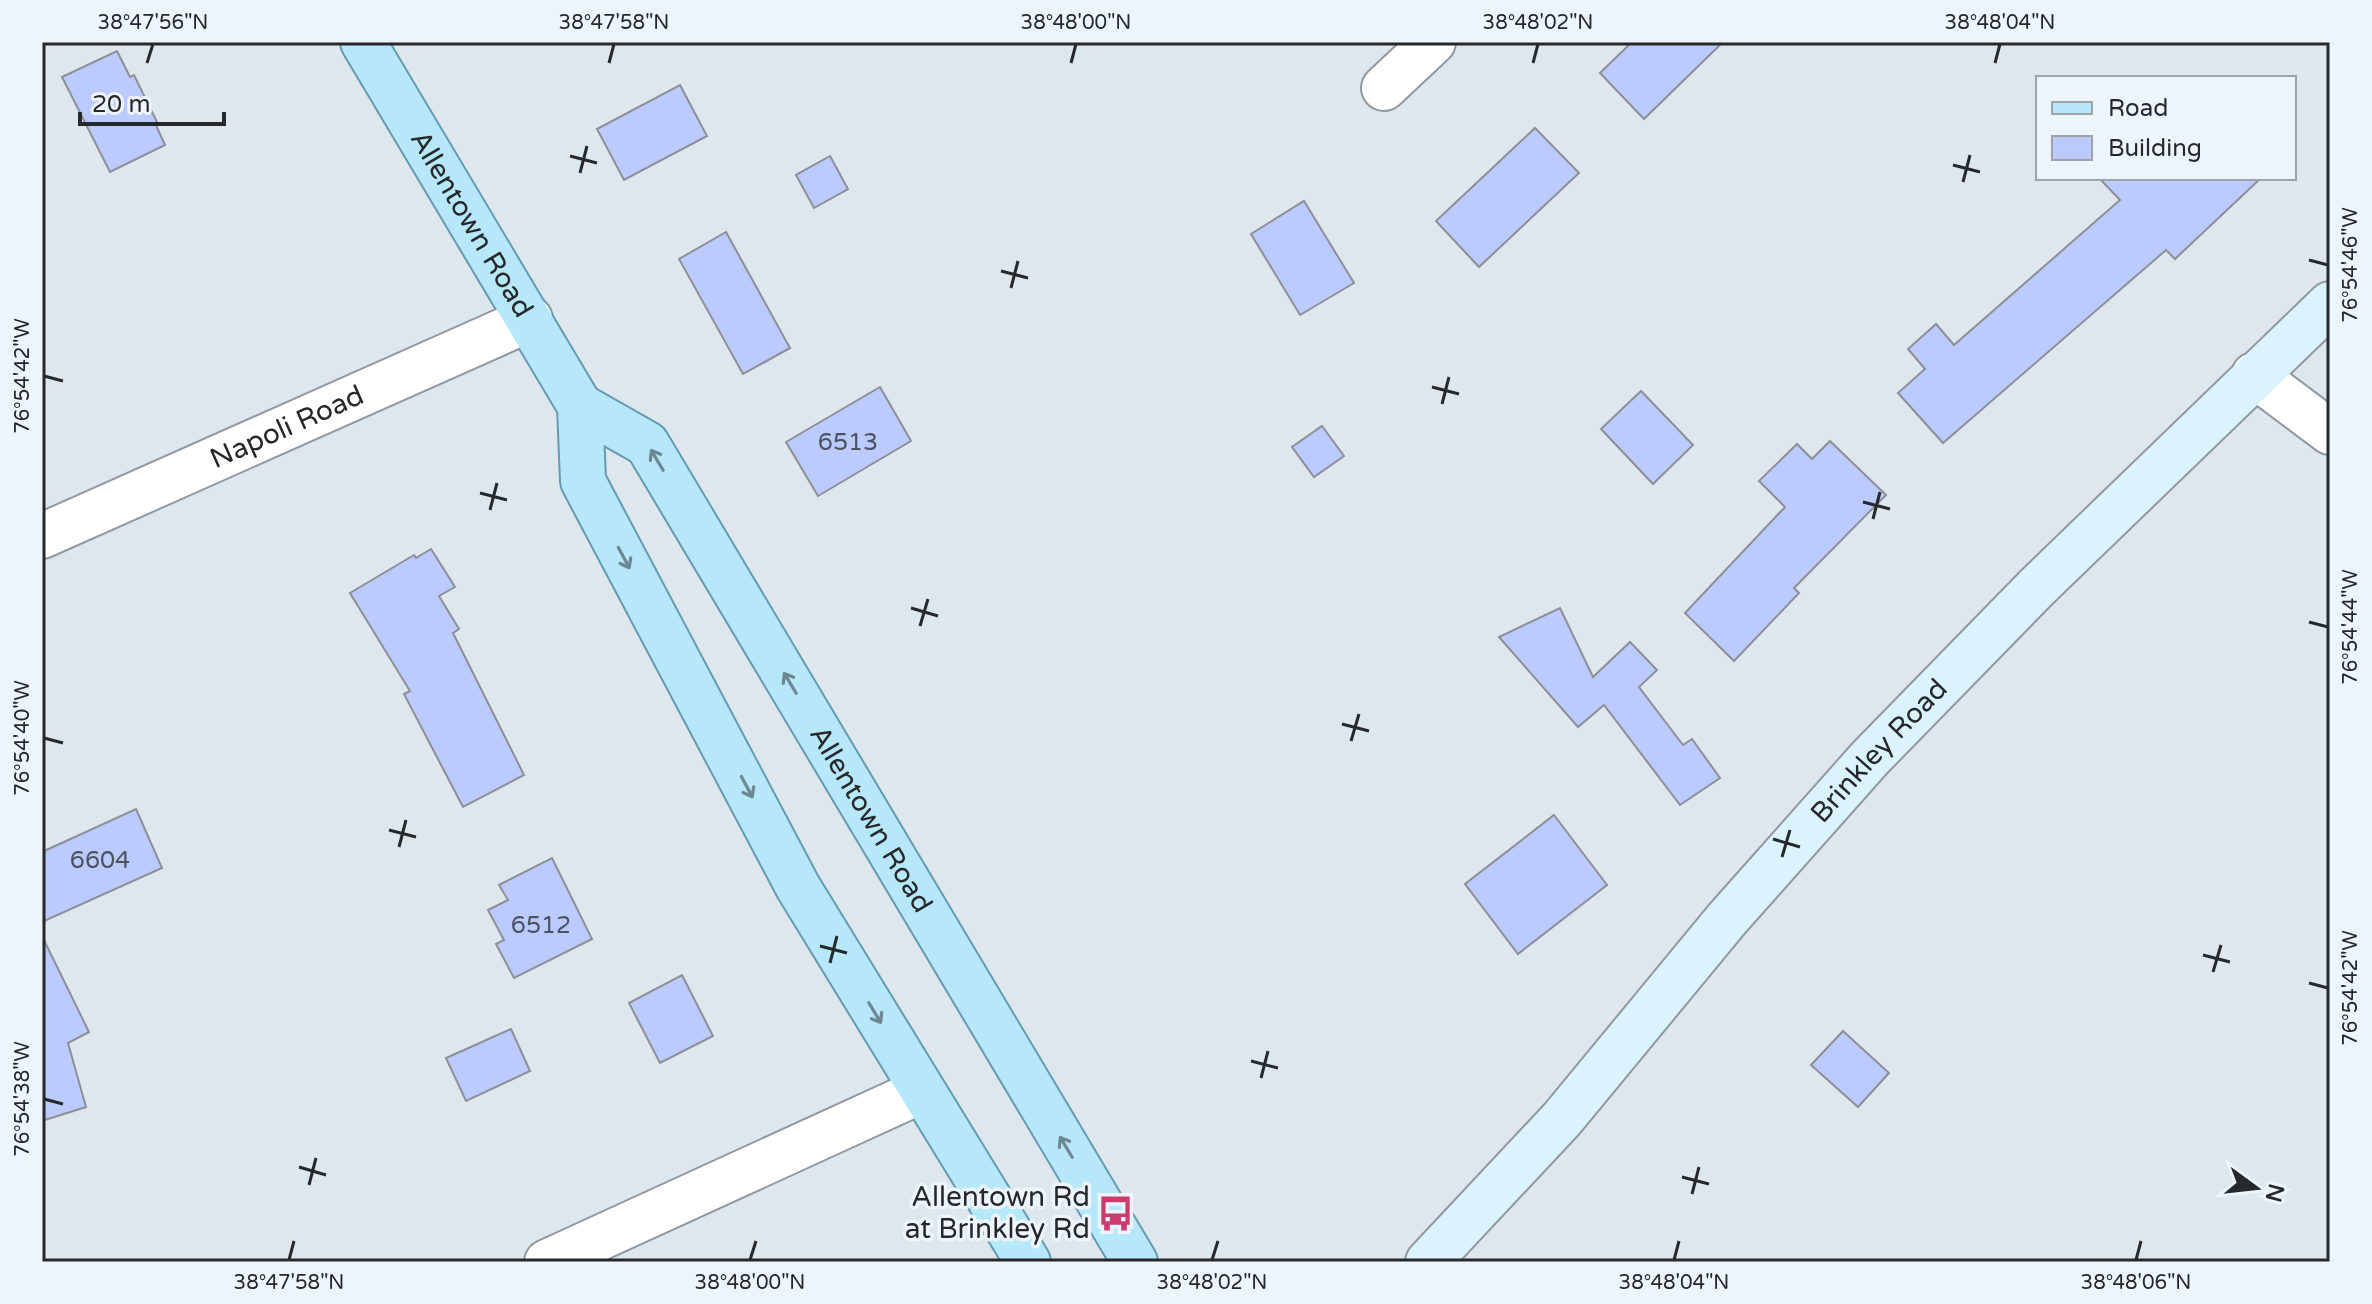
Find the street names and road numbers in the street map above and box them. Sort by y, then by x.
street label: Allentown Road [403,125,540,324]
street label: Napoli Road [205,378,369,476]
street label: Brinkley Road [1804,672,1955,830]
street label: Allentown Road [802,720,940,919]

